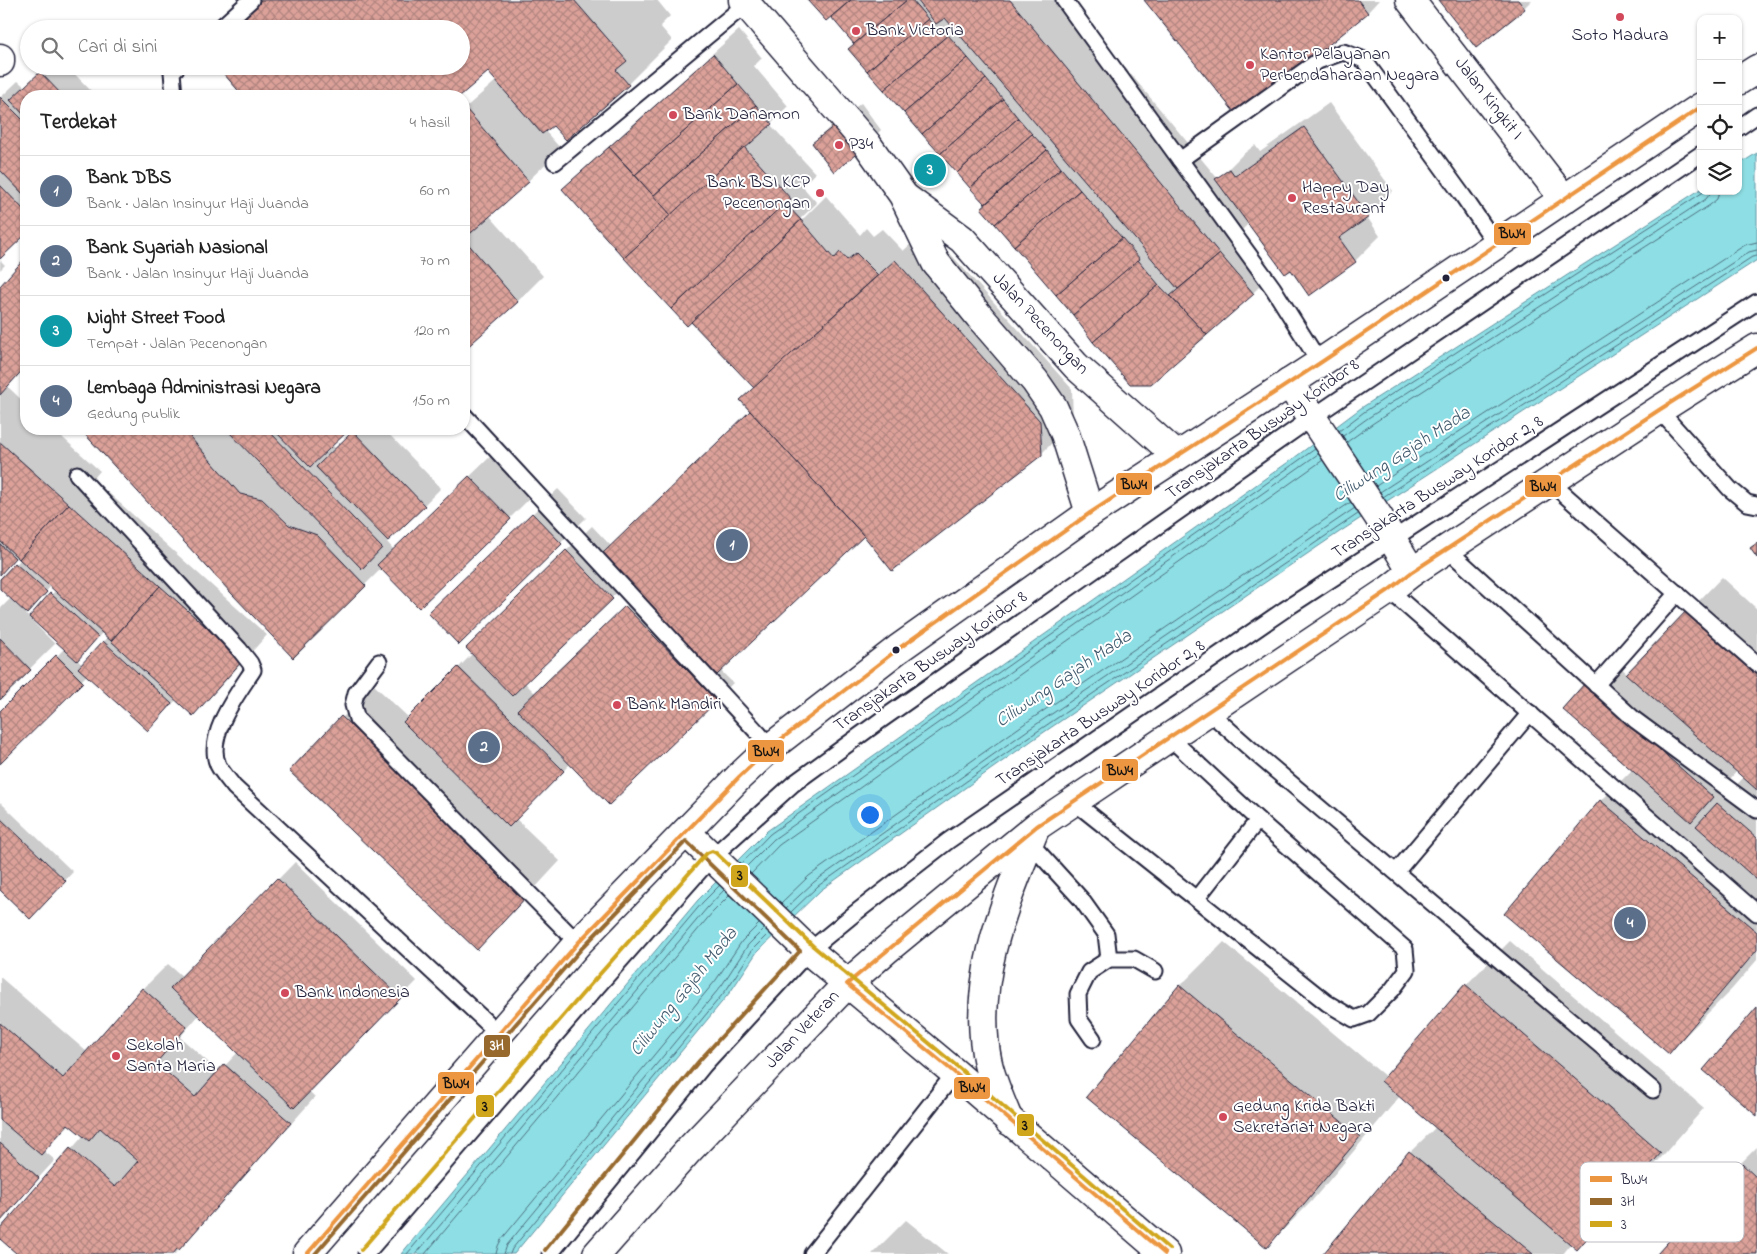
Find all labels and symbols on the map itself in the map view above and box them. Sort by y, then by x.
marker: Soto Madura [1614,11,1626,23]
place label: Bank Victoria [865,18,964,44]
place label: Soto Madura [1571,23,1669,49]
marker: Bank Victoria [850,25,862,37]
place label: Kantor Pelayanan Perbendaharaan Negara [1260,42,1439,90]
street label: Jalan Kingkit I [1447,52,1529,147]
marker: Kantor Pelayanan Perbendaharaan Negara [1244,59,1256,71]
place label: Bank Danamon [682,102,800,128]
marker: Bank Danamon [667,109,679,121]
place label: P34 [849,132,874,158]
marker: P34 [833,139,845,151]
pin: 3 [914,151,946,189]
place label: Bank BSI KCP Pecenongan [706,170,811,218]
place label: Happy Day Restaurant [1302,175,1389,222]
marker: Bank BSI KCP Pecenongan [814,187,826,199]
marker: Happy Day Restaurant [1286,192,1298,204]
line badge: BW4 [1493,222,1532,246]
text: BW4 [1498,224,1525,245]
street label: Jalan Pecenongan [985,267,1095,382]
unlabelled marker [1441,273,1451,283]
street label: Transjakarta Busway Koridor 8 [1161,353,1365,507]
water label: Ciliwung Gajah Mada [1328,400,1477,511]
street label: Transjakarta Busway Koridor 2, 8 [1327,409,1549,566]
line badge: BW4 [1115,472,1153,496]
line badge: BW4 [1524,474,1562,498]
text: BW4 [1120,475,1147,496]
text: BW4 [1529,477,1556,498]
pin: 1 [716,526,748,564]
street label: Transjakarta Busway Koridor 8 [829,585,1033,739]
water label: Ciliwung Gajah Mada [990,623,1139,736]
street label: Transjakarta Busway Koridor 2, 8 [991,634,1211,794]
unlabelled marker [891,645,901,655]
place label: Bank Mandiri [626,692,722,718]
marker: Bank Mandiri [611,699,623,711]
pin: 2 [468,728,500,766]
line badge: BW4 [747,739,785,763]
text: BW4 [752,742,779,763]
line badge: BW4 [1101,758,1139,782]
text: BW4 [1106,761,1133,782]
your location [857,802,883,828]
line badge: 3 [730,864,749,888]
text: 3 [736,866,743,887]
pin: 4 [1614,904,1646,942]
water label: Ciliwung Gajah Mada [623,921,746,1063]
place label: Bank Indonesia [294,980,410,1006]
street label: Jalan Veteran [760,985,846,1075]
marker: Bank Indonesia [279,987,291,999]
place label: Sekolah Santa Maria [126,1033,216,1080]
line badge: 3H [483,1034,511,1058]
text: 3H [489,1036,504,1057]
marker: Sekolah Santa Maria [110,1050,122,1062]
line badge: BW4 [437,1071,475,1095]
text: BW4 [442,1074,469,1095]
line badge: BW4 [953,1076,991,1100]
text: BW4 [958,1078,985,1099]
line badge: 3 [475,1094,495,1118]
place label: Gedung Krida Bakti Sekretariat Negara [1233,1094,1375,1142]
text: 3 [481,1097,488,1118]
marker: Gedung Krida Bakti Sekretariat Negara [1217,1111,1229,1123]
line badge: 3 [1016,1113,1035,1137]
text: 3 [1021,1116,1028,1137]
legend [1580,1162,1744,1242]
text: BW4 [1620,1170,1647,1191]
text: 3H [1621,1192,1635,1213]
text: 3 [1621,1215,1627,1236]

